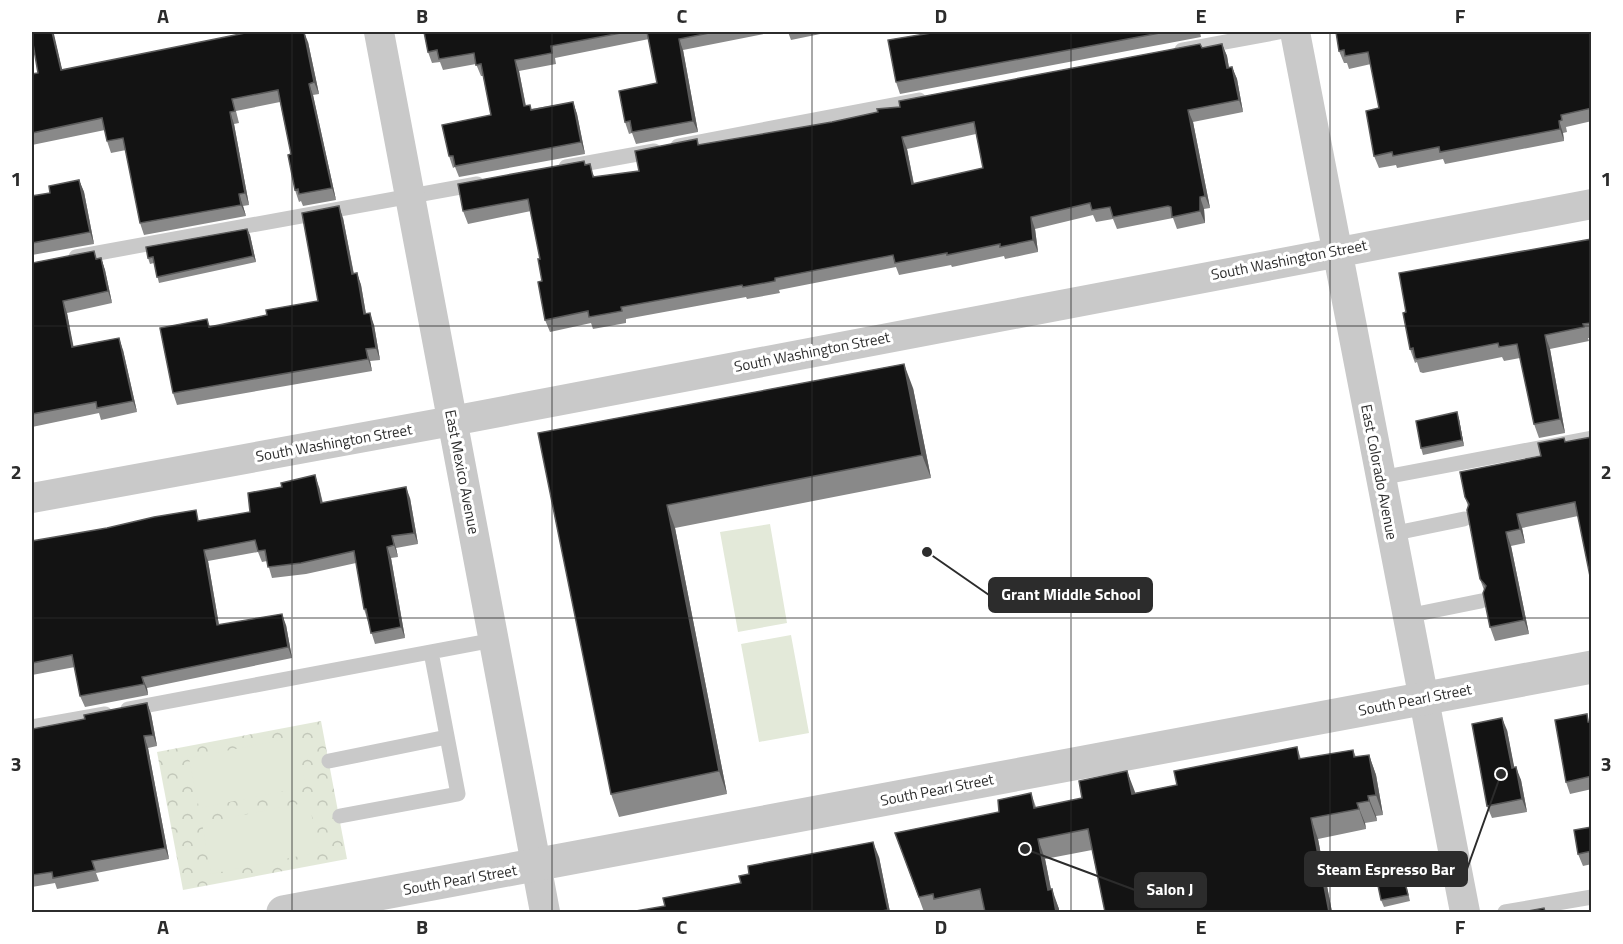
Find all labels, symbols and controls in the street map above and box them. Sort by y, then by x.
text: A [157,0,169,31]
text: B [416,0,428,31]
text: C [677,0,688,31]
text: D [935,0,947,31]
text: E [1195,0,1207,31]
text: F [1455,0,1466,31]
text: 1 [10,163,22,194]
text: 1 [1600,163,1612,194]
street label: South Washington Street [1209,233,1370,286]
street label: South Washington Street [732,325,893,378]
street label: East Colorado Avenue [1355,402,1404,542]
street label: East Mexico Avenue [439,408,486,536]
street label: South Washington Street [254,417,415,468]
text: 2 [10,456,22,487]
text: 2 [1600,456,1612,487]
callout: Grant Middle School [989,578,1152,612]
text: Grant Middle School [1001,582,1141,606]
street label: South Pearl Street [1356,677,1474,722]
text: 3 [10,748,22,779]
text: 3 [1600,748,1612,779]
street label: South Pearl Street [878,767,996,812]
callout: Steam Espresso Bar [1305,852,1467,886]
text: Steam Espresso Bar [1317,857,1455,881]
street label: South Pearl Street [401,858,519,901]
callout: Salon J [1135,873,1206,907]
text: Salon J [1147,877,1193,901]
text: A [157,911,169,942]
text: B [416,911,428,942]
text: C [677,911,688,942]
text: D [935,911,947,942]
text: E [1195,911,1207,942]
text: F [1455,911,1466,942]

